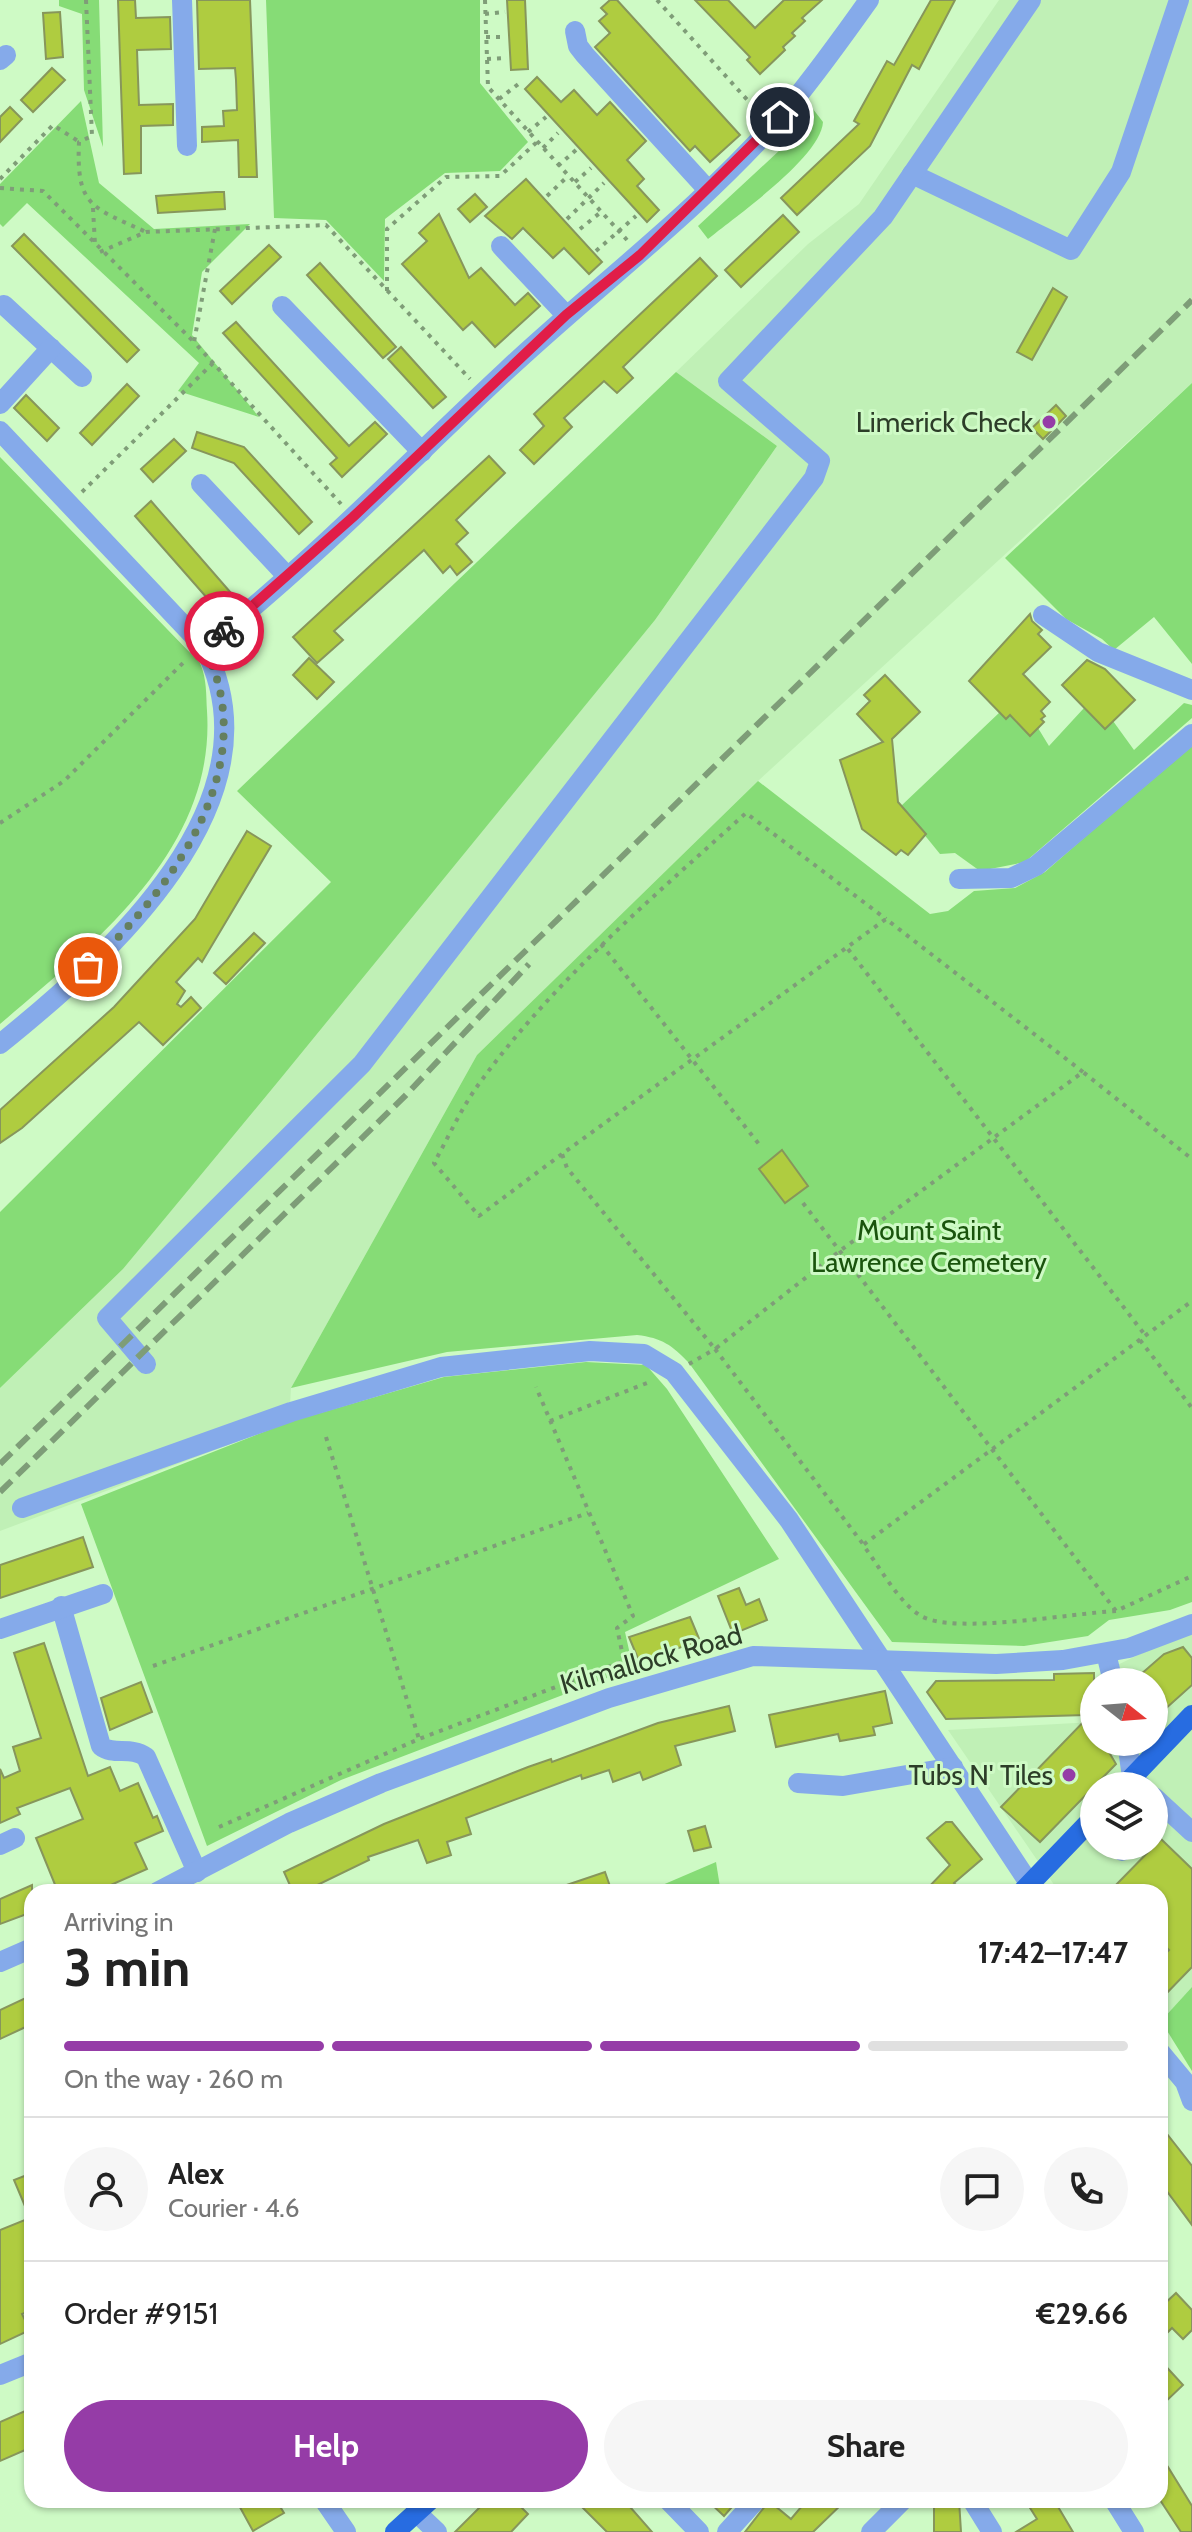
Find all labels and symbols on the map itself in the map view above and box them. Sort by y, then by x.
pin [746,83,814,151]
place label: Limerick Check [856,405,1033,439]
marker: Limerick Check [1040,413,1058,431]
courier [184,591,264,671]
pin [54,933,122,1001]
park label: Mount Saint Lawrence Cemetery [811,1213,1047,1279]
street label: Kilmallock Road [556,1617,746,1701]
north arrow [1080,1668,1168,1756]
place label: Tubs N' Tiles [909,1758,1053,1792]
marker: Tubs N' Tiles [1060,1766,1078,1784]

